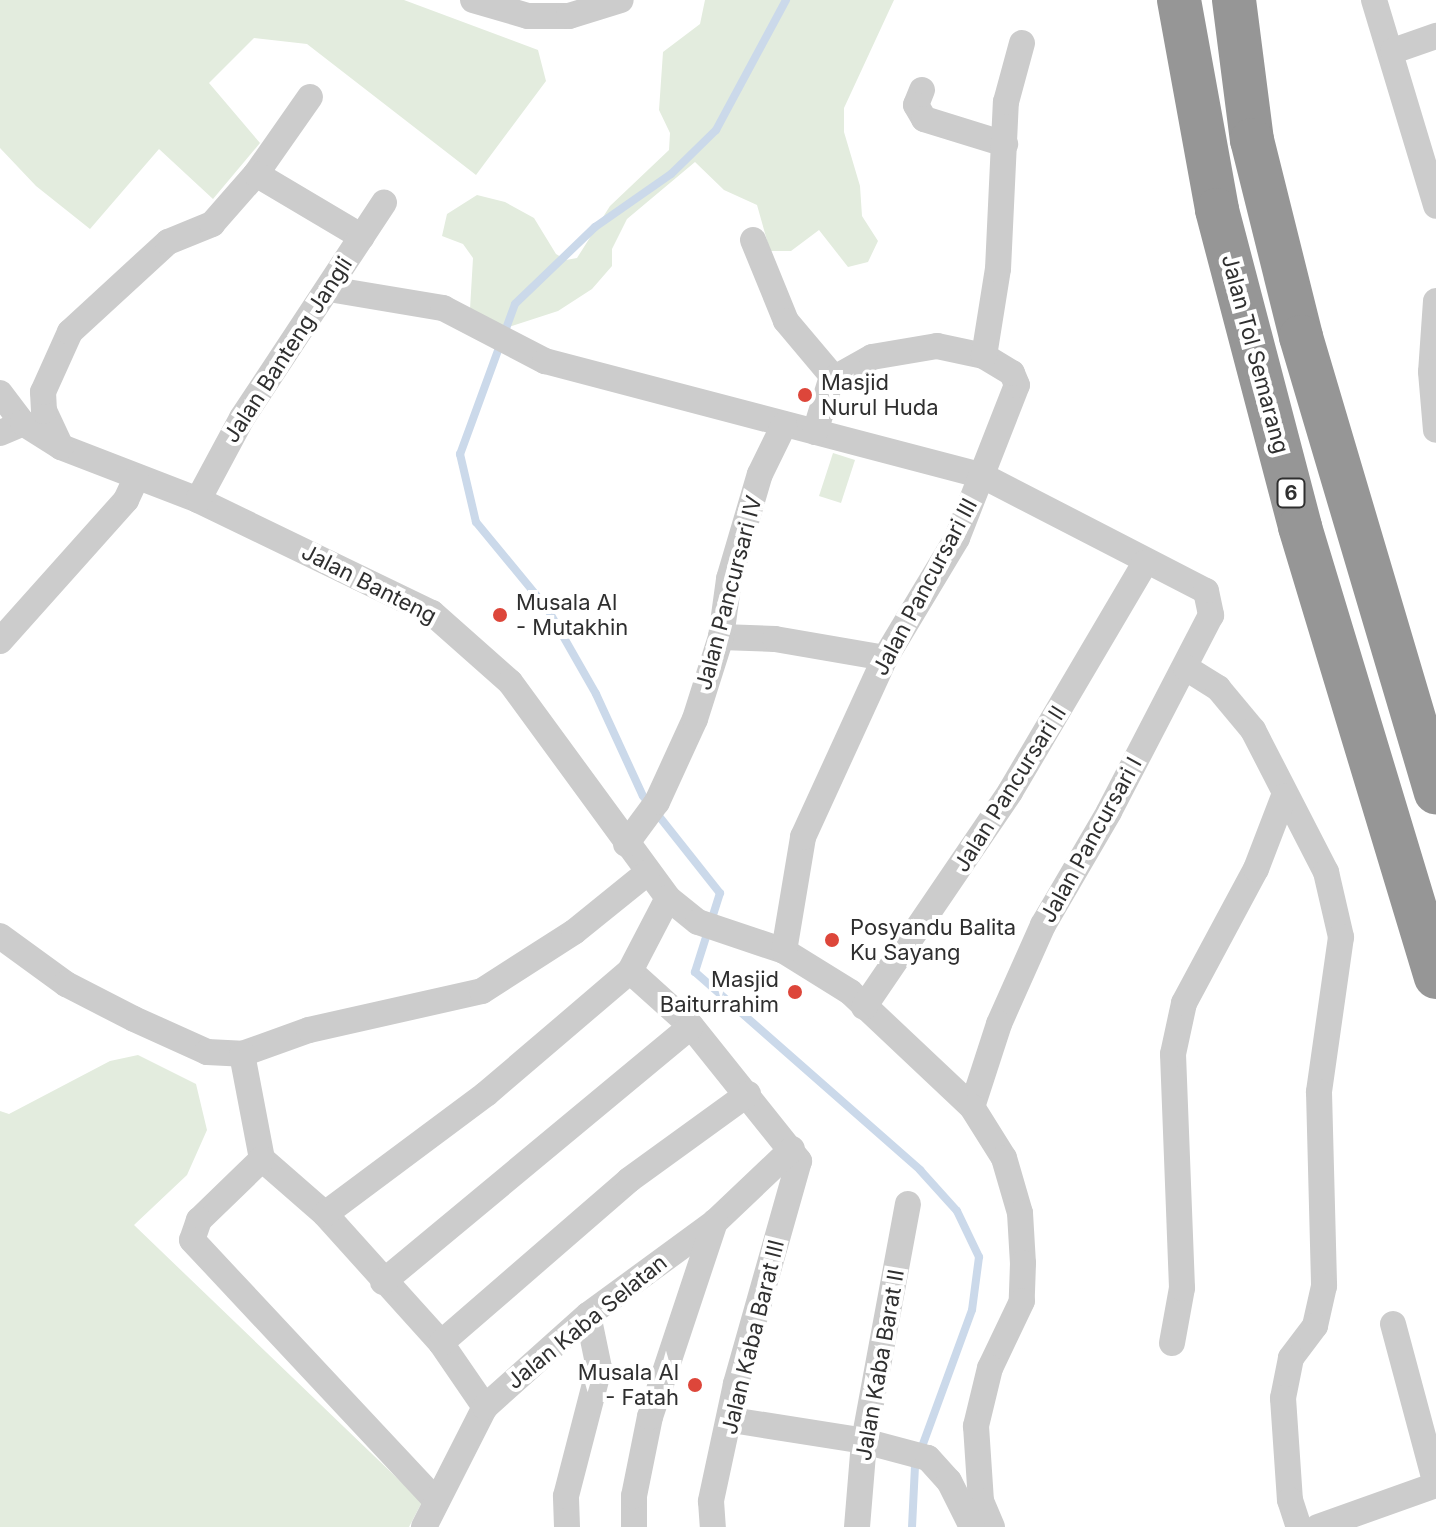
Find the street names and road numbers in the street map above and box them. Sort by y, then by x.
street label: Jalan Banteng Jangli [218,252,358,448]
street label: Jalan Tol Semarang [1216,252,1294,456]
road number: 6 [1275,477,1307,509]
street label: Jalan Pancursari IV [690,493,768,693]
street label: Jalan Pancursari III [867,494,983,680]
street label: Jalan Banteng [297,539,441,629]
street label: Jalan Pancursari II [948,701,1072,877]
street label: Jalan Pancursari I [1035,753,1147,927]
street label: Jalan Kaba Barat III [716,1237,790,1437]
street label: Jalan Kaba Selatan [502,1249,672,1395]
street label: Jalan Kaba Barat II [850,1267,910,1463]

